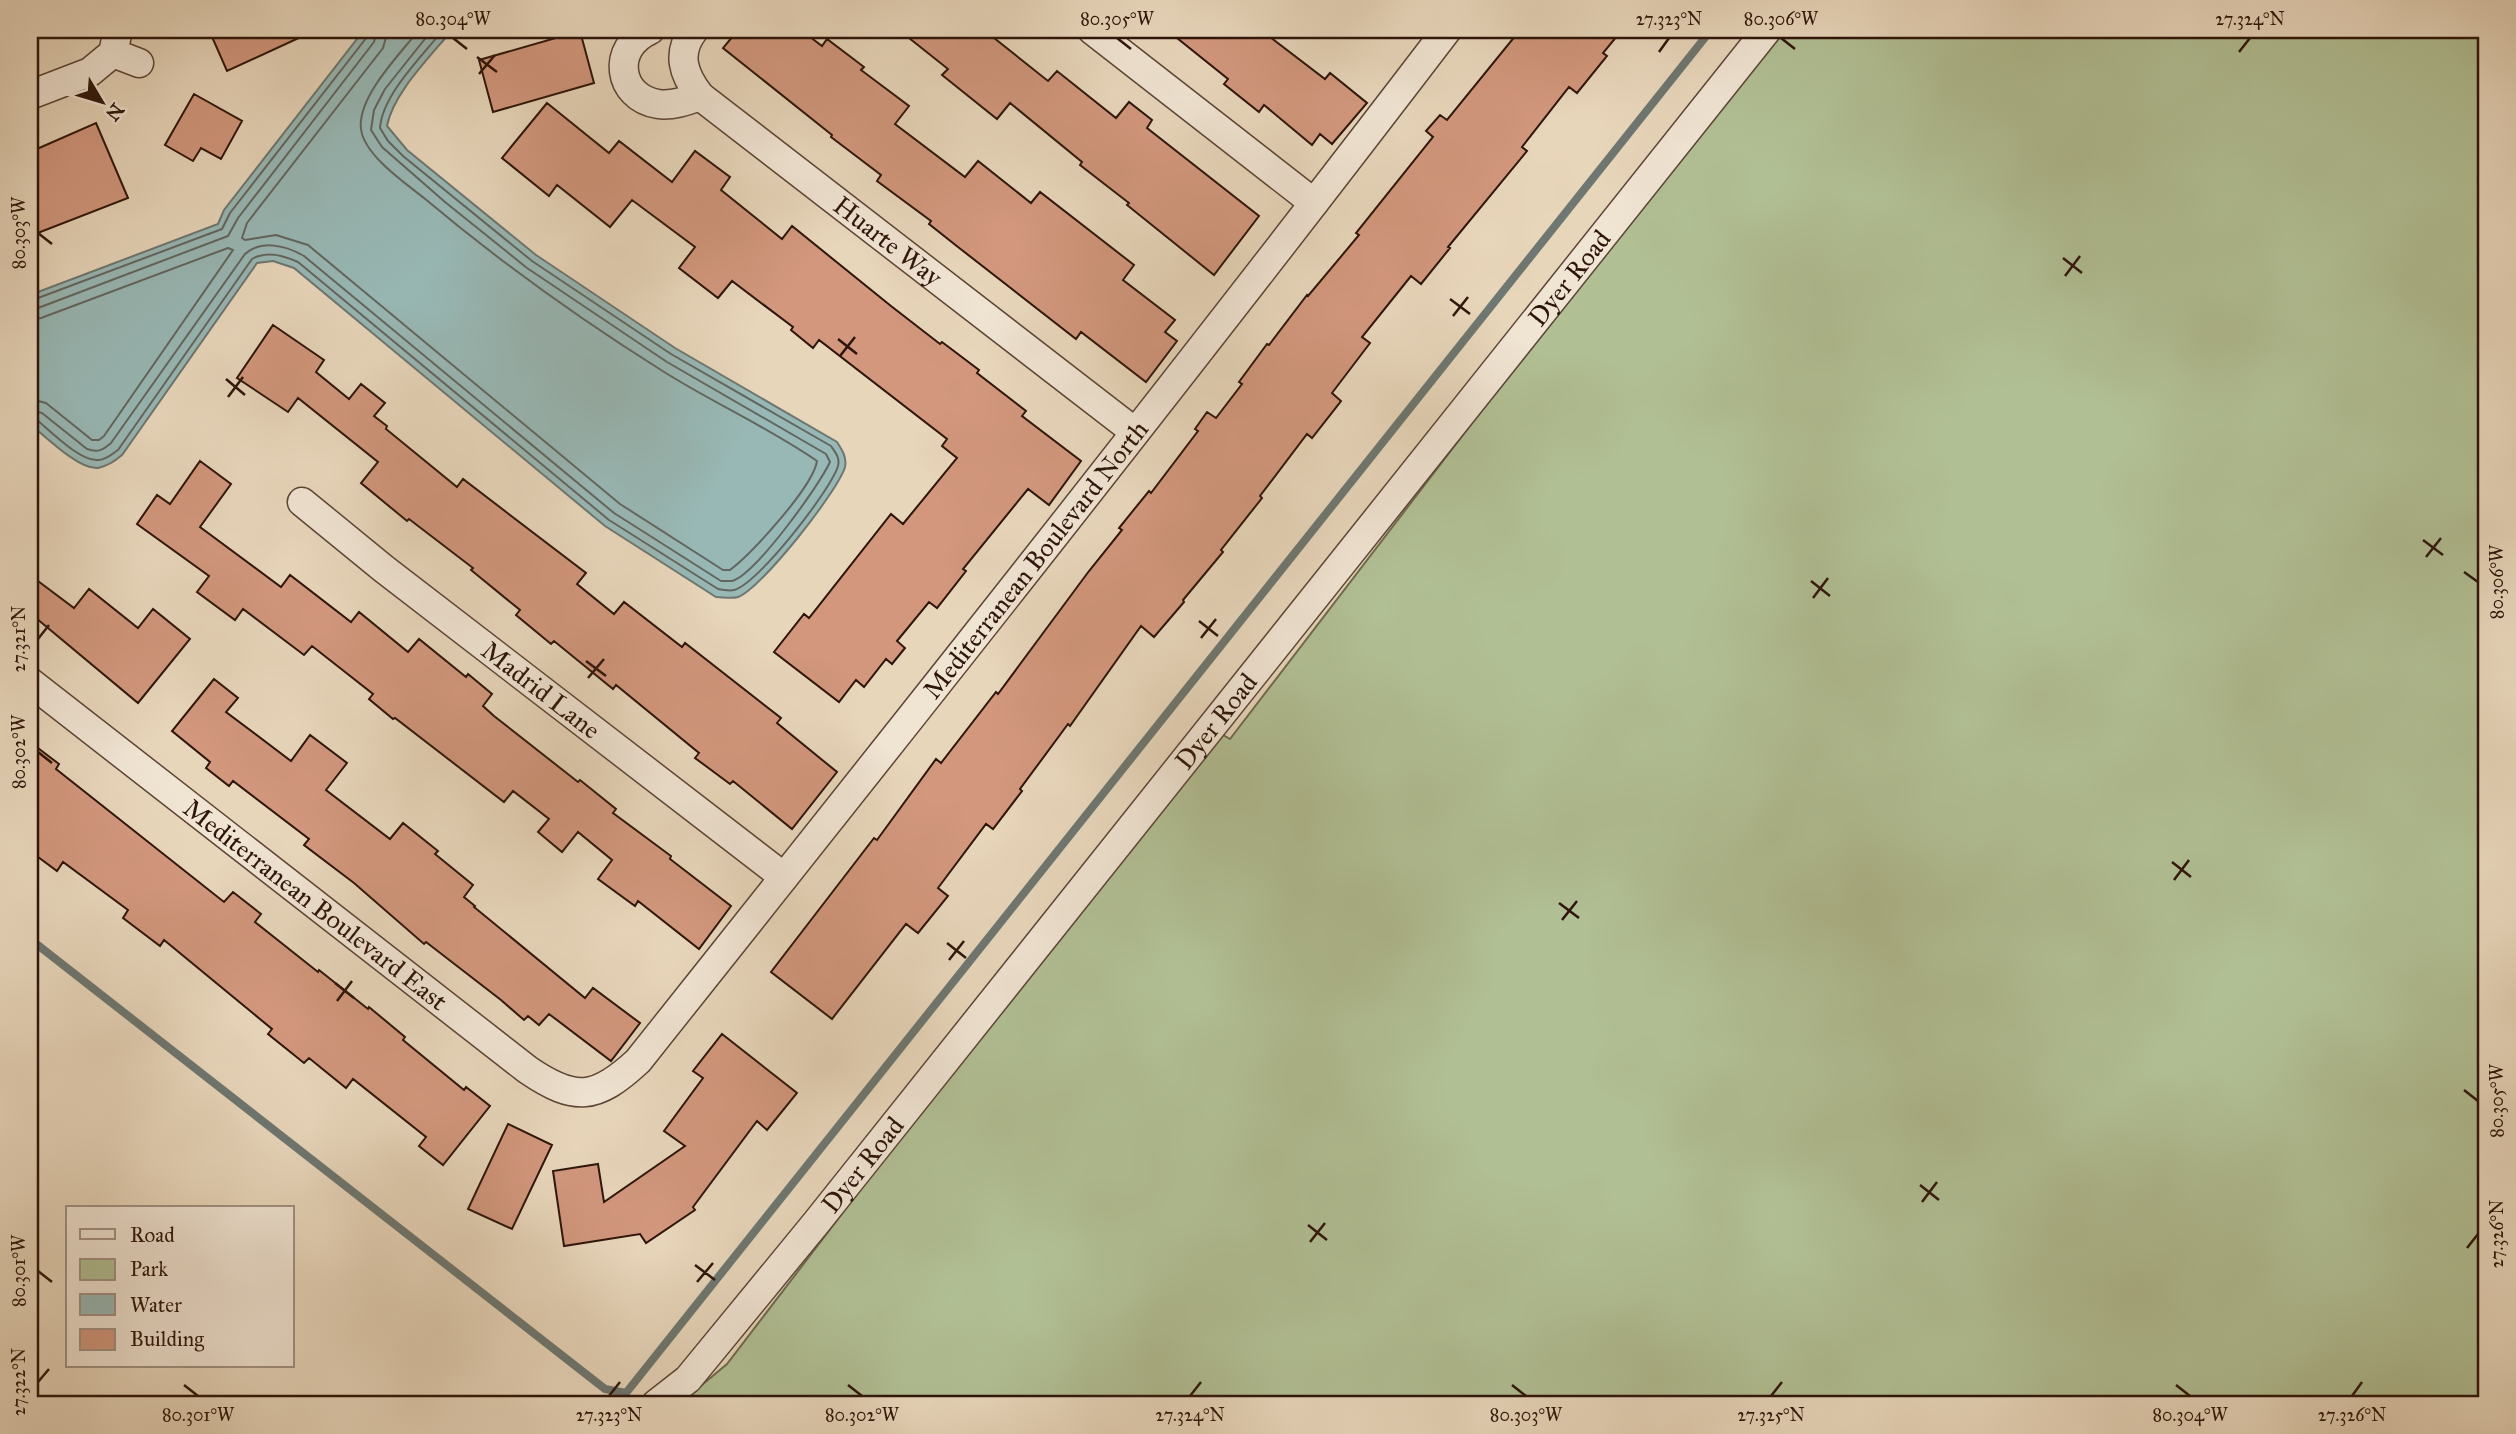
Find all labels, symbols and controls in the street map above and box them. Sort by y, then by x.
text: 80.304°W [415,8,491,30]
text: 80.305°W [1080,8,1155,30]
text: 27.323°N [1636,8,1702,30]
text: 80.306°W [1744,8,1819,30]
text: 27.324°N [2215,8,2285,30]
north arrow [66,66,136,136]
text: N [101,99,129,126]
street label: Huarte Way [827,189,949,294]
text: 80.303°W [8,196,30,269]
street label: Dyer Road [1521,223,1617,333]
street label: Mediterranean Boulevard North [916,413,1155,705]
text: 80.306°W [2486,544,2508,619]
text: 27.321°N [8,606,30,672]
street label: Madrid Lane [475,634,607,746]
street label: Dyer Road [1168,667,1264,776]
text: 80.302°W [8,714,30,789]
street label: Mediterranean Boulevard East [177,792,454,1017]
text: 80.305°W [2486,1063,2508,1138]
street label: Dyer Road [814,1110,911,1219]
text: 27.326°N [2486,1200,2508,1268]
legend [66,1206,294,1368]
text: Road [130,1222,175,1248]
text: 80.301°W [8,1234,30,1307]
text: Park [130,1256,168,1282]
text: Water [130,1292,182,1318]
text: Building [130,1326,204,1352]
text: 27.322°N [8,1348,30,1416]
text: 80.301°W [162,1404,235,1426]
text: 27.323°N [576,1404,642,1426]
text: 80.302°W [825,1404,900,1426]
text: 27.324°N [1155,1404,1225,1426]
text: 80.303°W [1490,1404,1563,1426]
text: 27.325°N [1737,1404,1805,1426]
text: 80.304°W [2152,1404,2228,1426]
text: 27.326°N [2318,1404,2386,1426]

